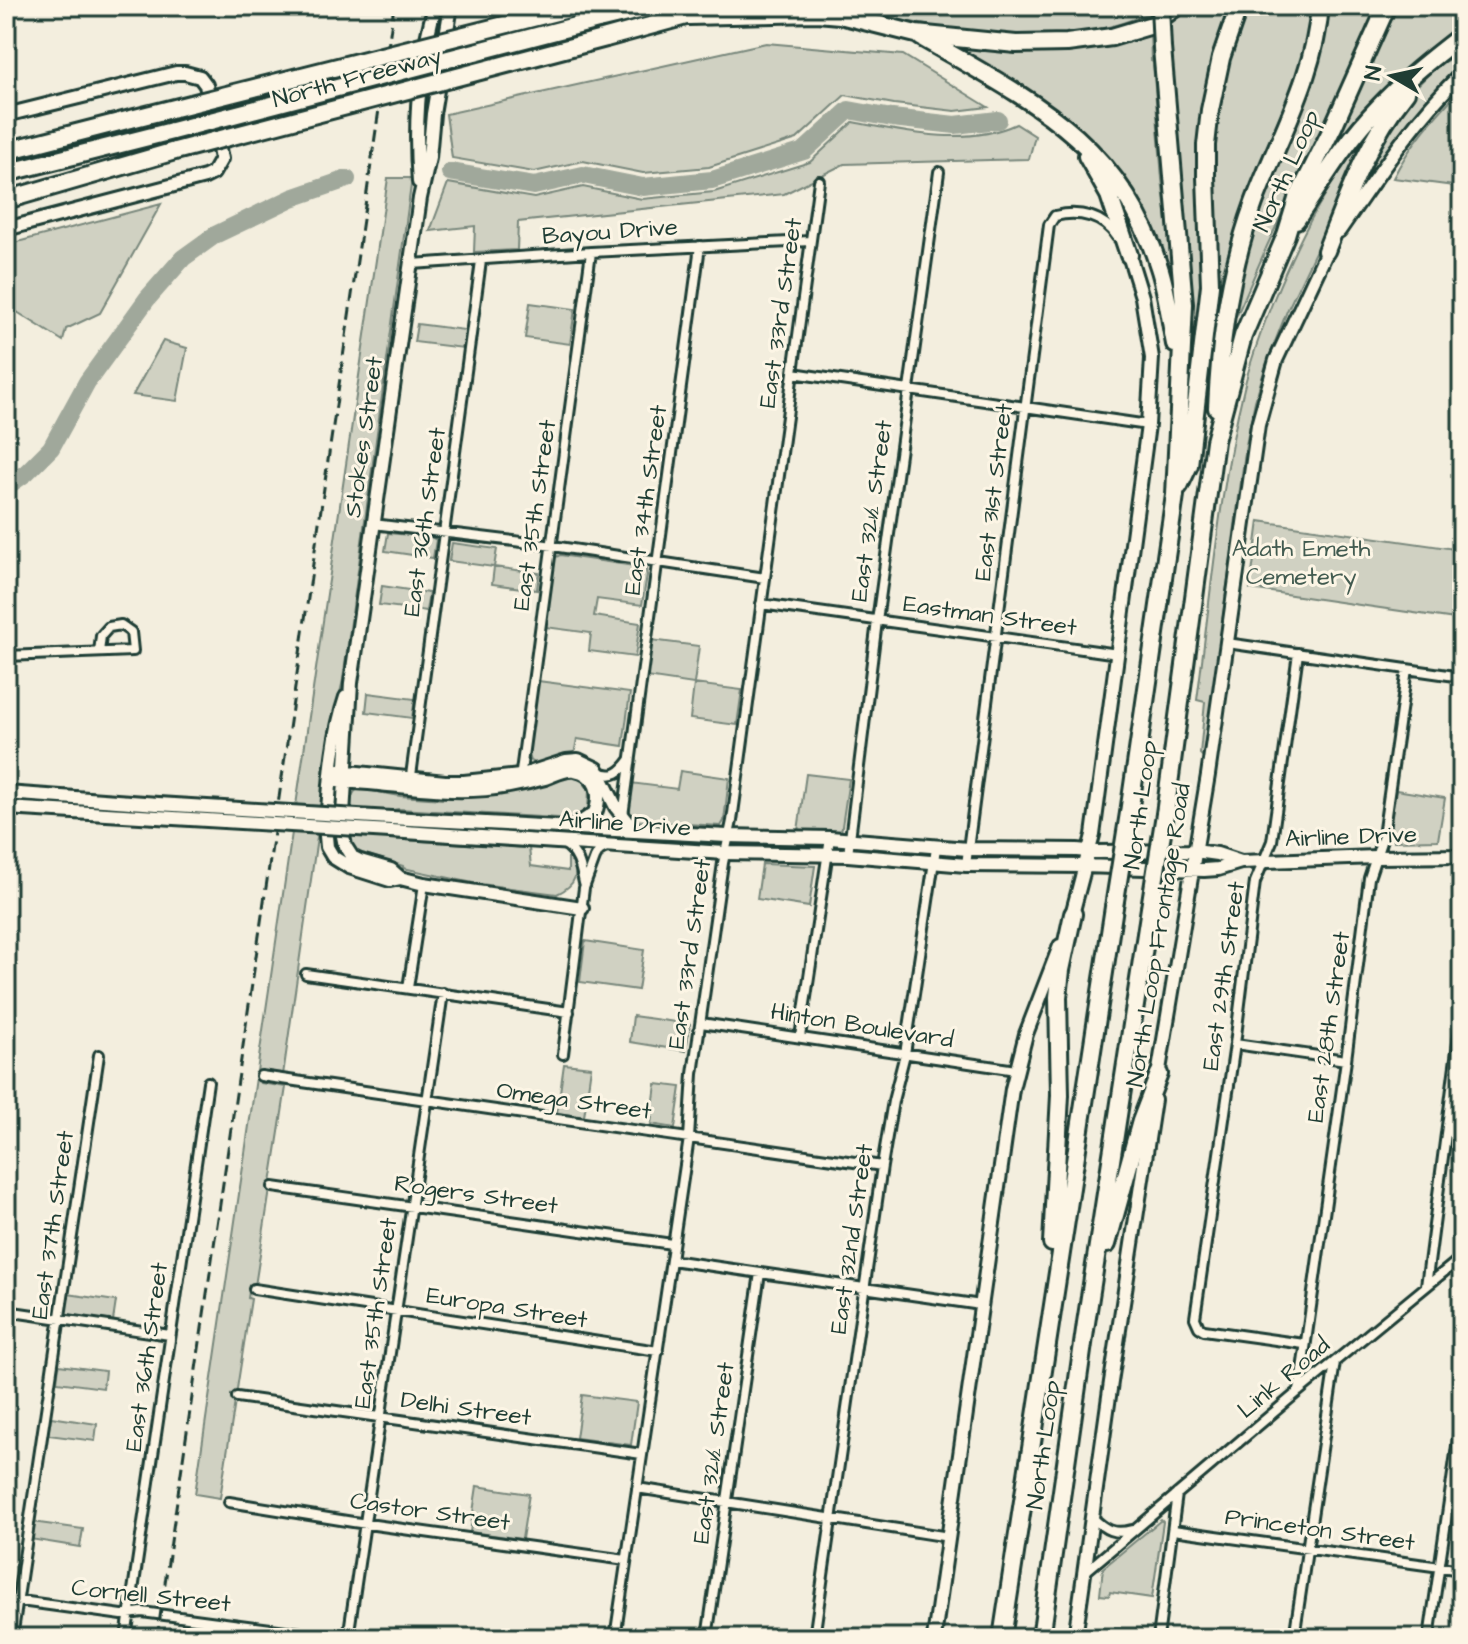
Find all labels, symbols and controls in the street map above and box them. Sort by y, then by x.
north arrow [1352,36,1432,116]
street label: North Freeway [269,39,446,118]
text: N [1357,64,1390,82]
street label: North Loop [1245,105,1329,237]
street label: Bayou Drive [541,210,679,255]
street label: East 33rd Street [751,216,811,410]
street label: Stokes Street [336,354,392,520]
street label: East 31st Street [966,401,1022,583]
street label: East 34th Street [616,402,676,597]
street label: East 35th Street [505,417,565,613]
street label: East 32½ Street [842,418,902,604]
street label: East 36th Street [395,425,455,619]
park label: Adath Emeth Cemetery [1232,532,1370,595]
street label: Eastman Street [901,587,1079,645]
street label: North Loop [1115,738,1167,872]
street label: North Loop Frontage Road [1118,781,1201,1089]
street label: Airline Drive [558,802,692,846]
street label: Airline Drive [1284,818,1418,856]
street label: East 33rd Street [660,857,720,1051]
street label: East 29th Street [1194,879,1254,1073]
street label: East 28th Street [1299,929,1359,1125]
street label: Hinton Boulevard [768,995,956,1057]
street label: Omega Street [494,1073,654,1130]
street label: East 37th Street [23,1128,83,1321]
street label: East 32nd Street [822,1141,882,1336]
street label: Rogers Street [392,1167,560,1224]
street label: East 35th Street [346,1215,406,1411]
street label: East 36th Street [117,1260,177,1454]
street label: Europa Street [424,1279,590,1338]
street label: Link Road [1230,1329,1338,1427]
street label: East 32½ Street [684,1360,744,1546]
street label: North Loop [1018,1378,1070,1512]
street label: Delhi Street [399,1383,534,1435]
street label: Castor Street [348,1484,513,1540]
street label: Princeton Street [1223,1500,1417,1560]
street label: Cornell Street [70,1571,233,1621]

